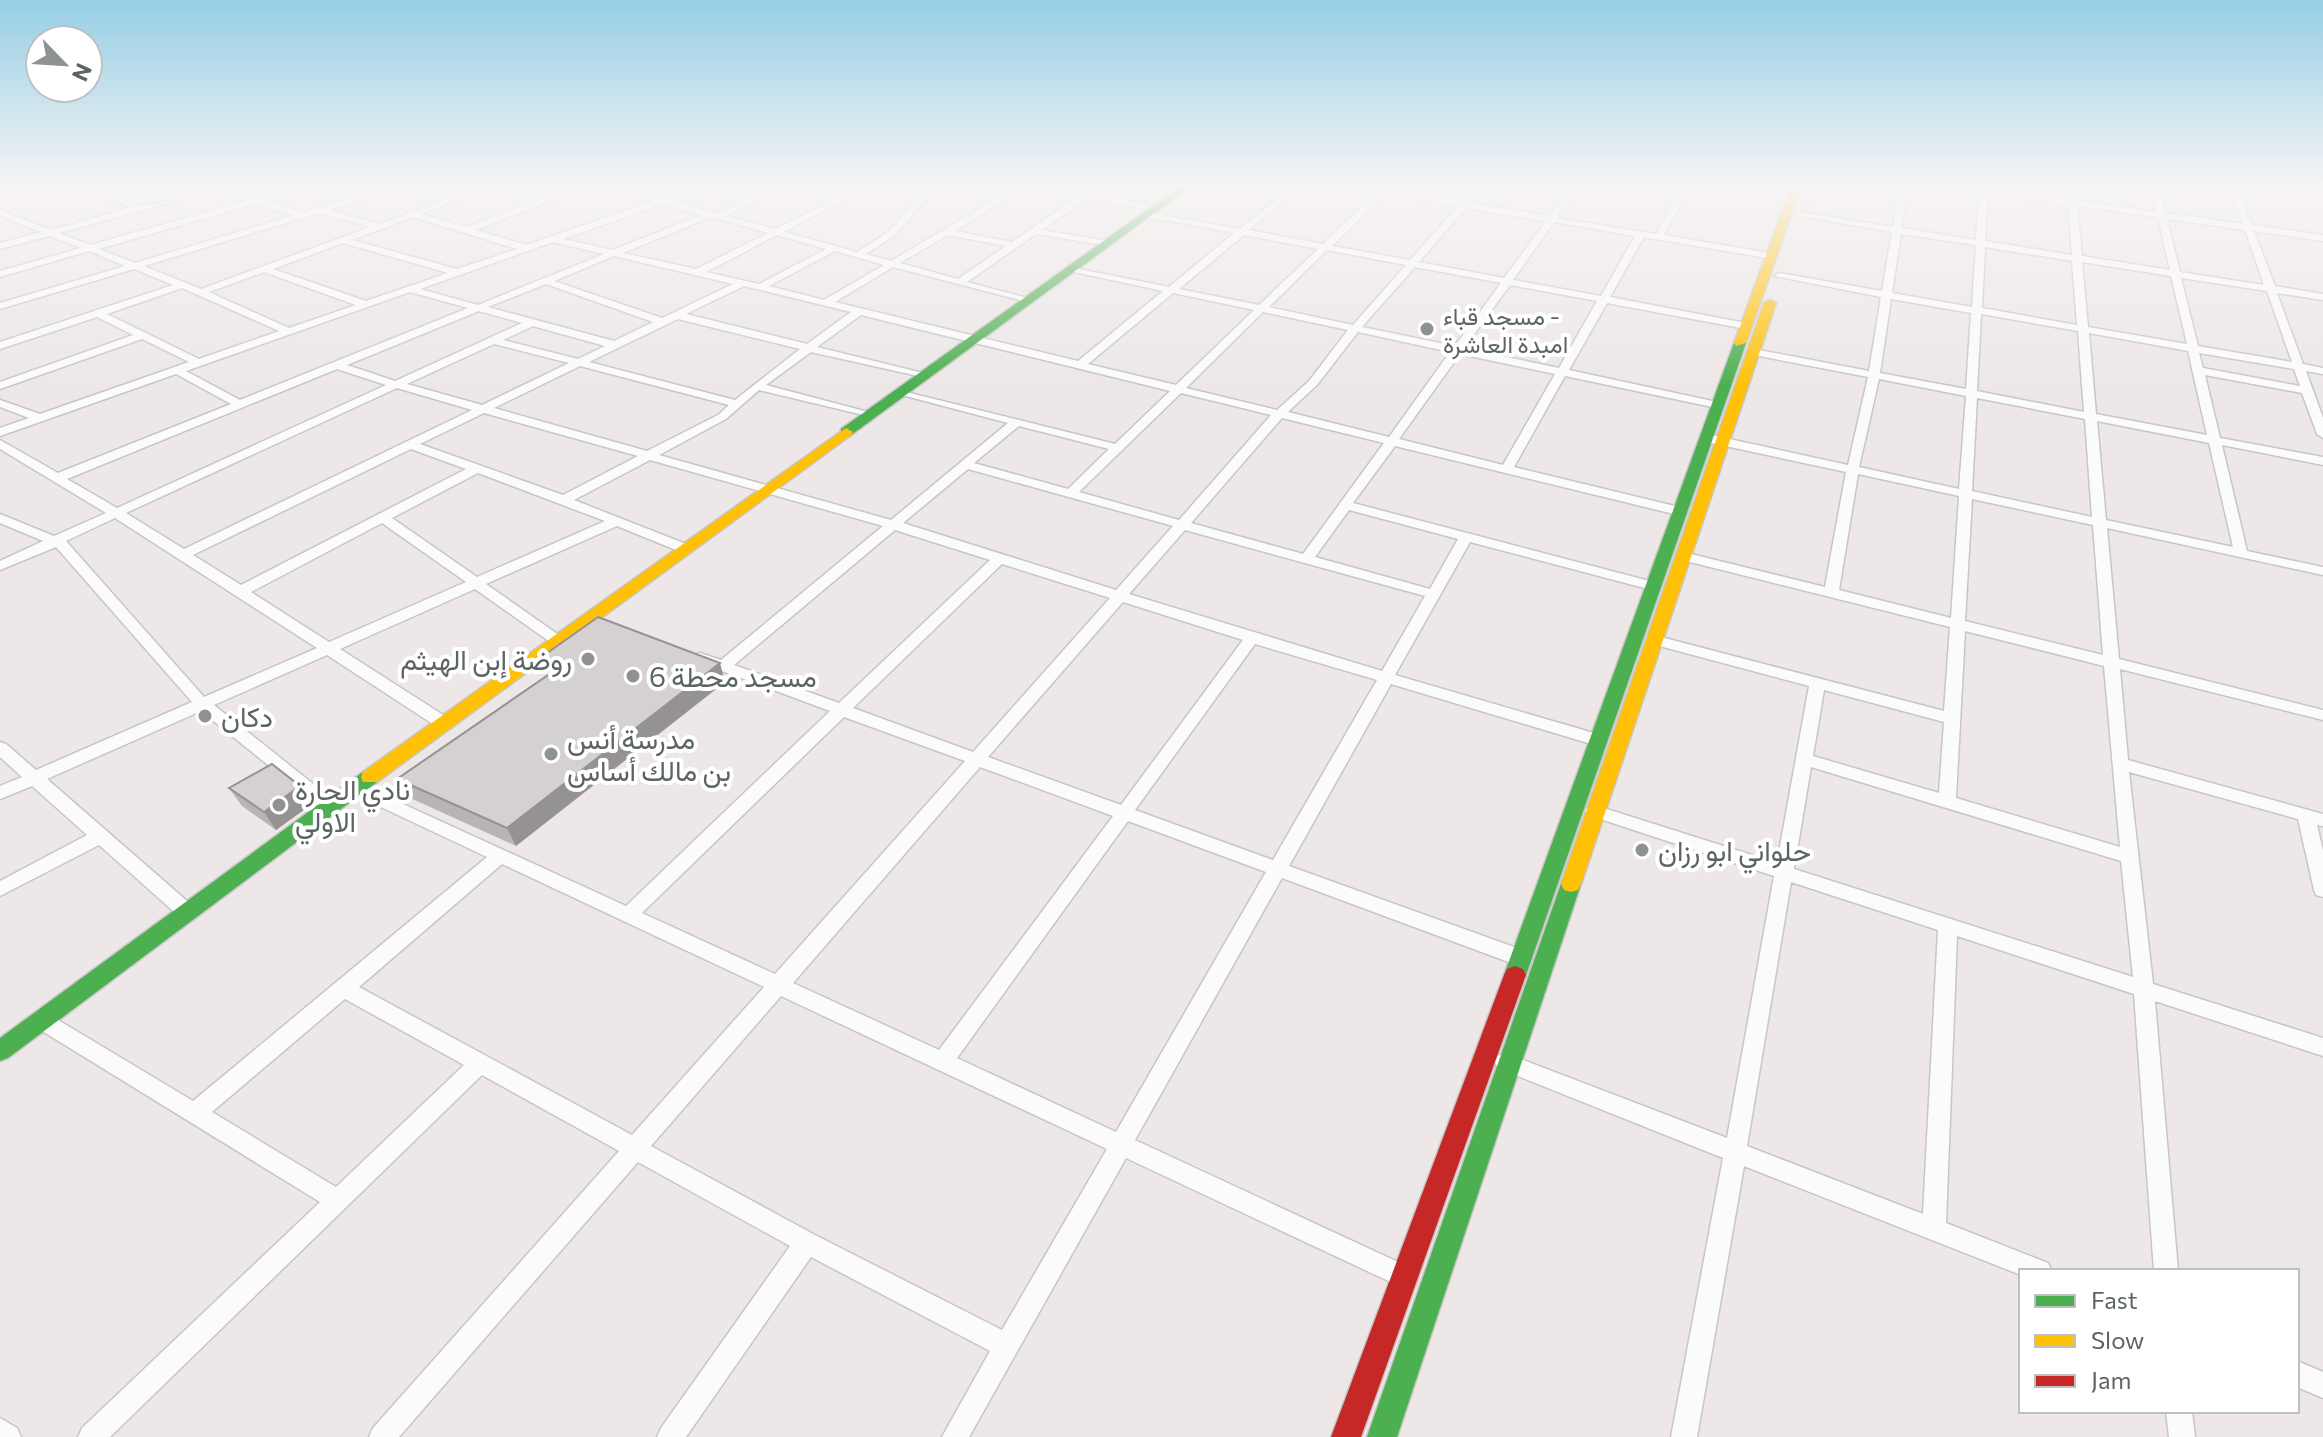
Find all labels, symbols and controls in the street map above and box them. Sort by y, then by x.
north arrow [24,24,104,104]
text: N [67,59,98,86]
place label: مسجد قباء - امبدة العاشرة [1443,301,1568,360]
marker: مسجد قباء - امبدة العاشرة [1418,320,1436,338]
place label: روضة إبن الهيثم [400,642,572,679]
marker: روضة إبن الهيثم [579,650,597,668]
place label: مسجد محطة 6 [649,659,817,694]
marker: مسجد محطة 6 [624,667,642,685]
place label: دكان [221,699,273,733]
marker: دكان [196,707,214,725]
place label: مدرسة أنس بن مالك أساس [567,721,731,788]
marker: مدرسة أنس بن مالك أساس [542,745,560,763]
place label: نادي الحارة الاولي [295,772,410,845]
marker: نادي الحارة الاولي [270,796,288,814]
place label: حلواني ابو رزان [1658,833,1811,874]
marker: حلواني ابو رزان [1633,841,1651,859]
legend [2019,1269,2299,1413]
text: Fast [2091,1285,2138,1314]
text: Slow [2091,1325,2144,1354]
text: Jam [2091,1365,2131,1394]

